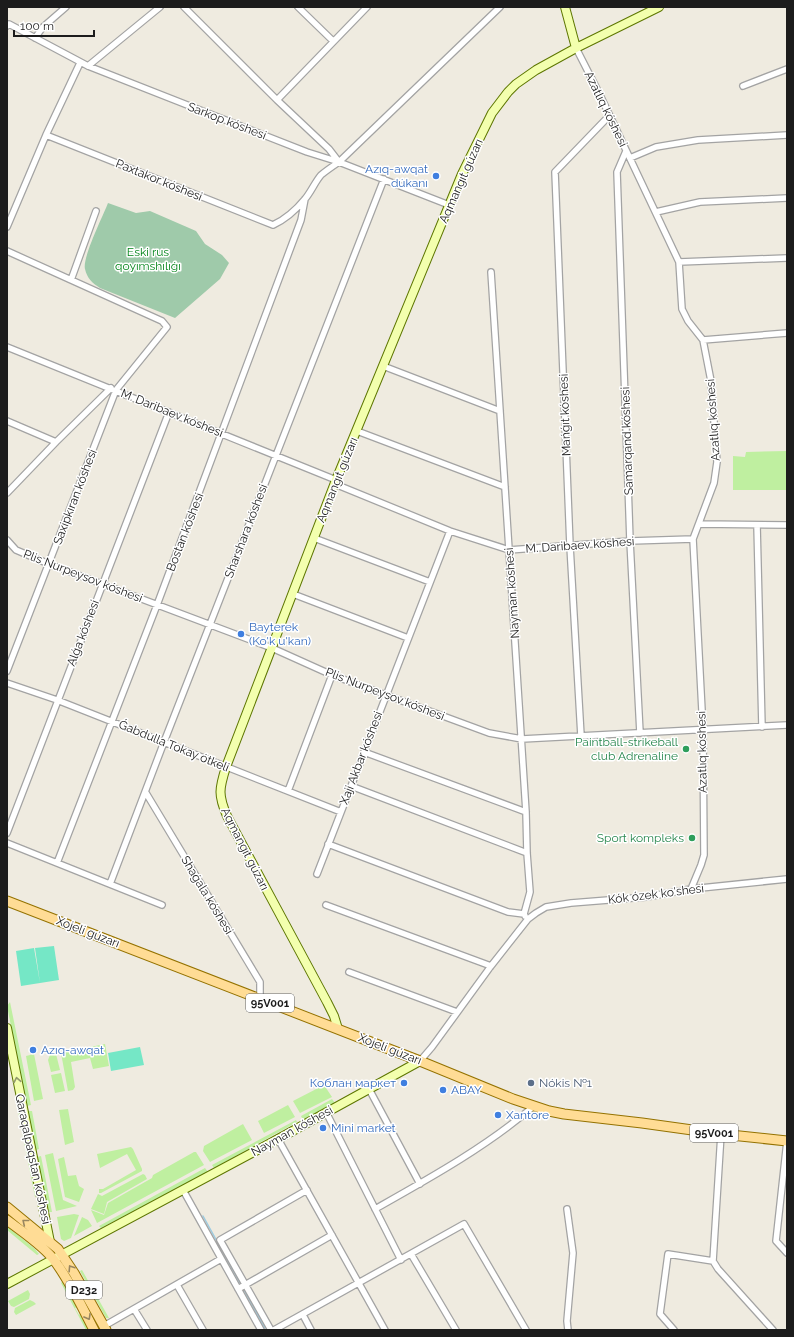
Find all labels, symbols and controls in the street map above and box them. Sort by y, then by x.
scale bar [14,12,94,38]
text: 100 m [20,19,54,33]
street label: Azatlıq kóshesi [582,69,630,149]
street label: Sarkop kóshesi [186,100,268,142]
street label: Aqmangıt gúzarı [436,137,486,225]
street label: Paxtakor kóshesi [114,156,204,204]
place label: Azıq-awqat dúkanı [365,162,428,190]
marker: Azıq-awqat dúkanı [431,171,441,181]
park label: Eski rus qoyımshılıǵı [115,245,181,273]
street label: Mańǵıt kóshesi [557,374,573,456]
street label: Azatlıq kóshesi [703,378,723,462]
street label: M. Daribaev kóshesi [119,386,225,440]
street label: Samarqand kóshesi [618,387,636,495]
street label: Aqmangıt gúzarı [313,435,361,525]
street label: Saxipkıran kóshesi [50,447,100,547]
street label: Sharshara kóshesi [222,482,270,580]
street label: Bostan kóshesi [164,491,206,573]
street label: M. Daribaev kóshesi [525,534,635,556]
street label: Plis Nurpeysov kóshesi [21,547,145,605]
street label: Nayman kóshesi [502,547,522,639]
street label: Alǵa kóshesi [64,598,102,668]
place label: Bayterek (Ko'k u'kan) [249,620,311,648]
marker: Bayterek (Ko'k u'kan) [236,629,246,639]
street label: Plis Nurpeysov kóshesi [323,665,447,723]
street label: Xaji Akbar kóshesi [337,709,385,807]
street label: Azatlıq kóshesi [694,711,710,793]
street label: Ǵabdulla Tokay ótkeli [117,717,231,775]
place label: Paintball-strikeball club Adrenaline [575,735,679,763]
marker: Paintball-strikeball club Adrenaline [681,744,691,754]
street label: Aqmangıt gúzarı [218,805,272,893]
place label: Sport kompleks [597,831,684,845]
marker: Sport kompleks [687,833,697,843]
street label: Shaǵala kóshesi [178,853,236,937]
street label: Kók ózek ko'shesi [607,881,705,907]
street label: Xojeli gúzarı [54,913,122,951]
road number: 95V001 [246,994,294,1012]
street label: Xojeli gúzarı [356,1030,424,1068]
place label: Azıq-awqat [41,1043,104,1057]
marker: Azıq-awqat [28,1045,38,1055]
place label: Коблан маркет [310,1076,396,1090]
place label: Nókis №1 [539,1076,592,1090]
one-way arrow [13,1077,22,1084]
marker: Коблан маркет [399,1078,409,1088]
marker: Nókis №1 [526,1078,536,1088]
place label: ABAY [451,1083,482,1097]
marker: ABAY [438,1085,448,1095]
street label: Qaraqalpaqstan kóshesi [12,1093,54,1225]
street label: Nayman kóshesi [249,1103,335,1159]
place label: Xantore [506,1108,549,1122]
marker: Xantore [493,1110,503,1120]
place label: Mini market [331,1121,396,1135]
marker: Mini market [318,1123,328,1133]
road number: 95V001 [690,1124,738,1142]
one-way arrow [22,1219,29,1226]
one-way arrow [68,1265,76,1272]
road number: D232 [66,1281,102,1299]
one-way arrow [83,1313,90,1321]

